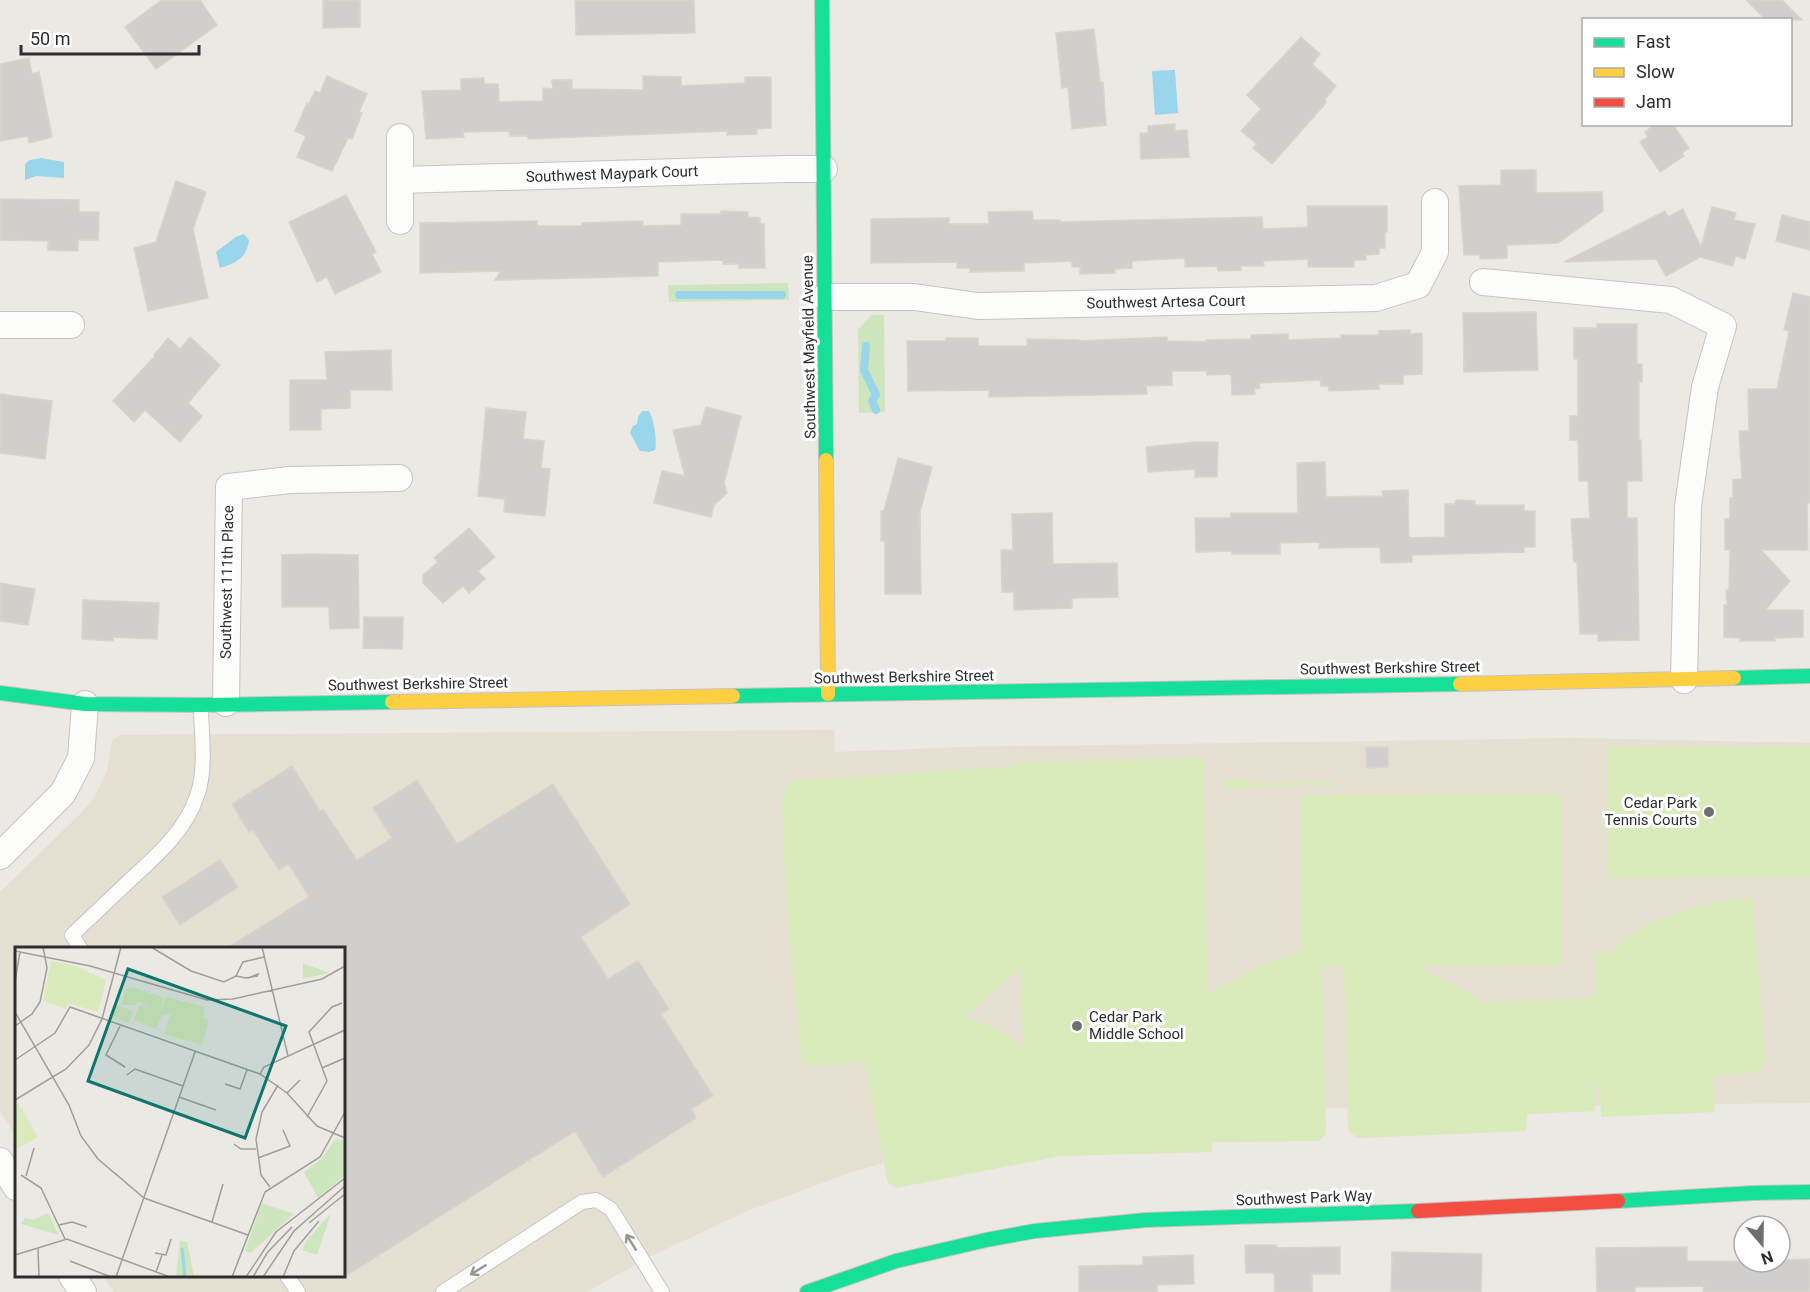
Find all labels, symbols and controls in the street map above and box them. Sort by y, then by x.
scale bar [21,18,200,56]
legend [1582,18,1792,126]
text: 50 m [30,28,70,49]
text: Fast [1636,31,1671,52]
text: Slow [1636,61,1675,82]
text: Jam [1636,91,1672,112]
street label: Southwest Maypark Court [525,162,699,186]
street label: Southwest Mayfield Avenue [798,255,820,439]
street label: Southwest Artesa Court [1086,292,1246,312]
street label: Southwest 111th Place [217,505,237,659]
street label: Southwest Berkshire Street [1300,657,1480,679]
street label: Southwest Berkshire Street [814,666,994,688]
street label: Southwest Berkshire Street [328,673,508,695]
place label: Cedar Park Tennis Courts [1604,794,1697,829]
marker: Cedar Park Tennis Courts [1702,805,1716,819]
inset map [15,947,345,1277]
place label: Cedar Park Middle School [1089,1008,1184,1043]
marker: Cedar Park Middle School [1070,1019,1084,1033]
street label: Southwest Park Way [1235,1187,1373,1209]
north arrow [1732,1214,1792,1274]
one-way arrow [625,1234,637,1251]
text: N [1758,1247,1776,1268]
one-way arrow [470,1264,486,1276]

